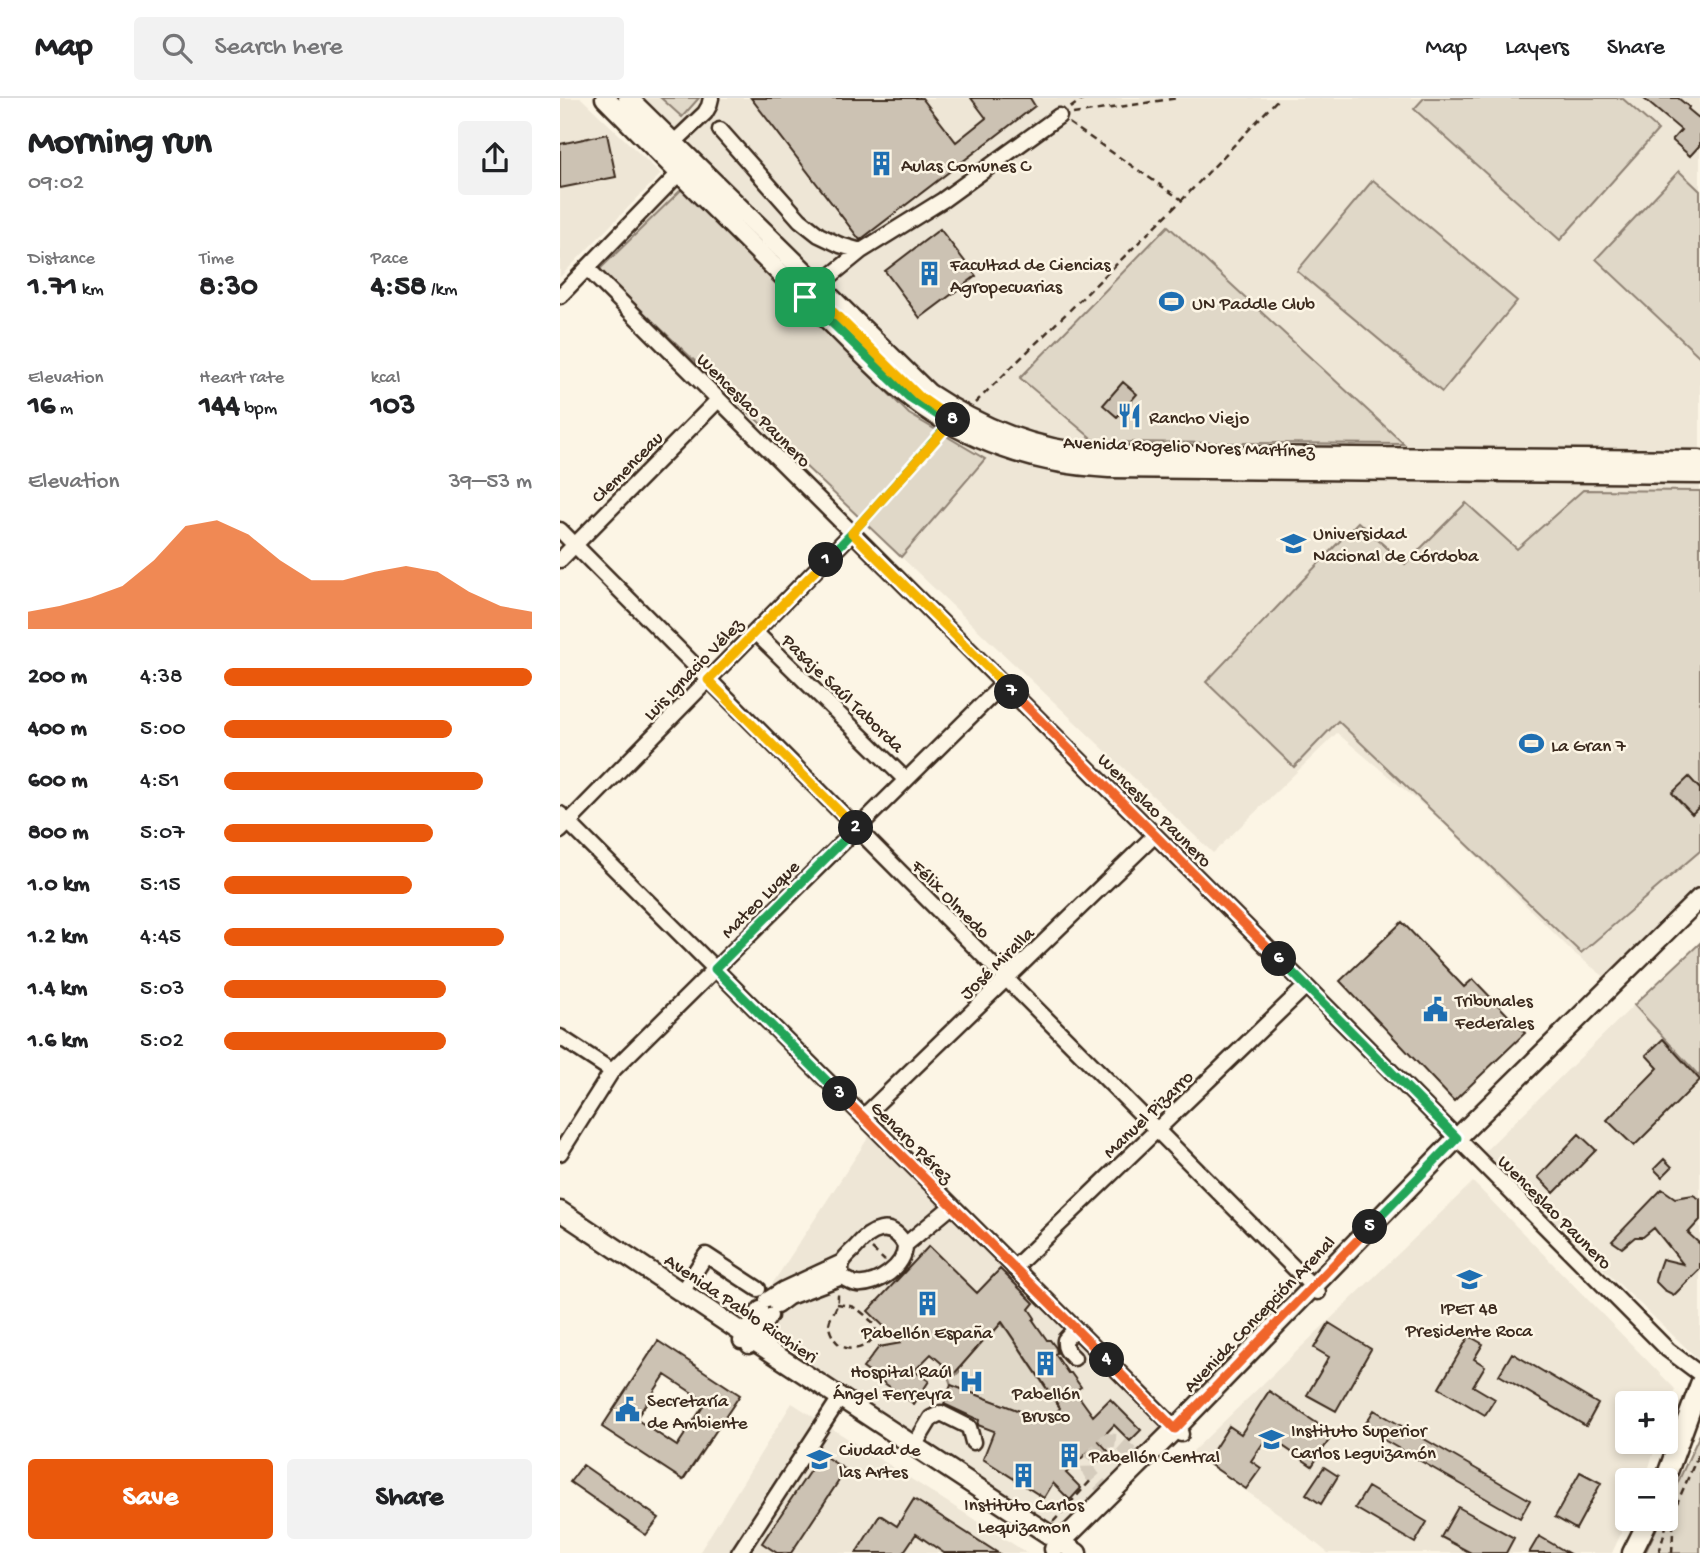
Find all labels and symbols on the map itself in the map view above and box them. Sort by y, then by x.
building icon: Aulas Comunes C [867,150,895,178]
place label: Aulas Comunes C [901,156,1032,179]
place label: Facultad de Ciencias Agropecuarias [949,255,1112,300]
building icon: Facultad de Ciencias Agropecuarias [916,260,944,288]
pin [775,267,835,327]
sports icon: UN Paddle Club [1158,288,1186,316]
place label: UN Paddle Club [1192,294,1315,317]
street label: Wenceslao Paunero [690,349,815,474]
pin: 8 [936,402,970,438]
restaurant icon: Rancho Viejo [1115,402,1143,430]
place label: Rancho Viejo [1149,408,1250,431]
street label: Clemenceau [588,428,669,509]
street label: Avenida Rogelio Nores Martínez [1063,433,1316,464]
place label: Universidad Nacional de Córdoba [1313,524,1480,569]
school or university icon: Universidad Nacional de Córdoba [1279,529,1307,557]
pin: 1 [808,542,844,578]
street label: Luis Ignacio Vélez [640,614,750,727]
street label: Pasaje Saúl Taborda [775,629,909,760]
pin: 7 [994,674,1030,710]
sports icon: La Gran 7 [1517,730,1545,758]
place label: La Gran 7 [1551,736,1627,759]
street label: Wenceslao Paunero [1091,749,1216,874]
pin: 2 [838,810,874,846]
street label: Félix Olmedo [905,855,994,945]
street label: Mateo Luque [717,856,806,945]
street label: José Miralla [956,922,1042,1006]
pin: 6 [1262,942,1296,976]
place label: Tribunales Federales [1454,991,1535,1036]
public building icon: Tribunales Federales [1421,996,1449,1024]
street label: Manuel Pizarro [1099,1067,1200,1164]
pin: 3 [822,1076,858,1112]
street label: Genaro Pérez [864,1097,957,1190]
street label: Wenceslao Paunero [1491,1151,1616,1276]
pin: 5 [1352,1210,1388,1244]
street label: Avenida Concepción Arenal [1180,1232,1341,1399]
street label: Avenida Pablo Ricchieri [659,1250,821,1370]
school or university icon: IPET 48 Presidente Roca [1455,1265,1483,1293]
building icon: Pabellón España [913,1289,941,1317]
place label: IPET 48 Presidente Roca [1405,1299,1534,1344]
place label: Pabellón España [861,1323,994,1346]
pin: 4 [1090,1342,1124,1378]
building icon: Pabellón Brusco [1032,1350,1060,1378]
place label: Hospital Raúl Ángel Ferreyra [833,1362,953,1407]
hospital icon: Hospital Raúl Ángel Ferreyra [958,1367,986,1395]
place label: Pabellón Brusco [1011,1384,1080,1429]
place label: Secretaría de Ambiente [647,1391,748,1436]
public building icon: Secretaría de Ambiente [613,1396,641,1424]
place label: Instituto Superior Carlos Leguizamón [1291,1421,1436,1466]
school or university icon: Instituto Superior Carlos Leguizamón [1257,1426,1285,1454]
place label: Ciudad de las Artes [839,1440,921,1485]
building icon: Pabellón Central [1055,1441,1083,1469]
school or university icon: Ciudad de las Artes [805,1445,833,1473]
place label: Pabellón Central [1088,1447,1220,1470]
building icon: Instituto Carlos Lequizamon [1010,1461,1038,1489]
place label: Instituto Carlos Lequizamon [964,1495,1085,1540]

